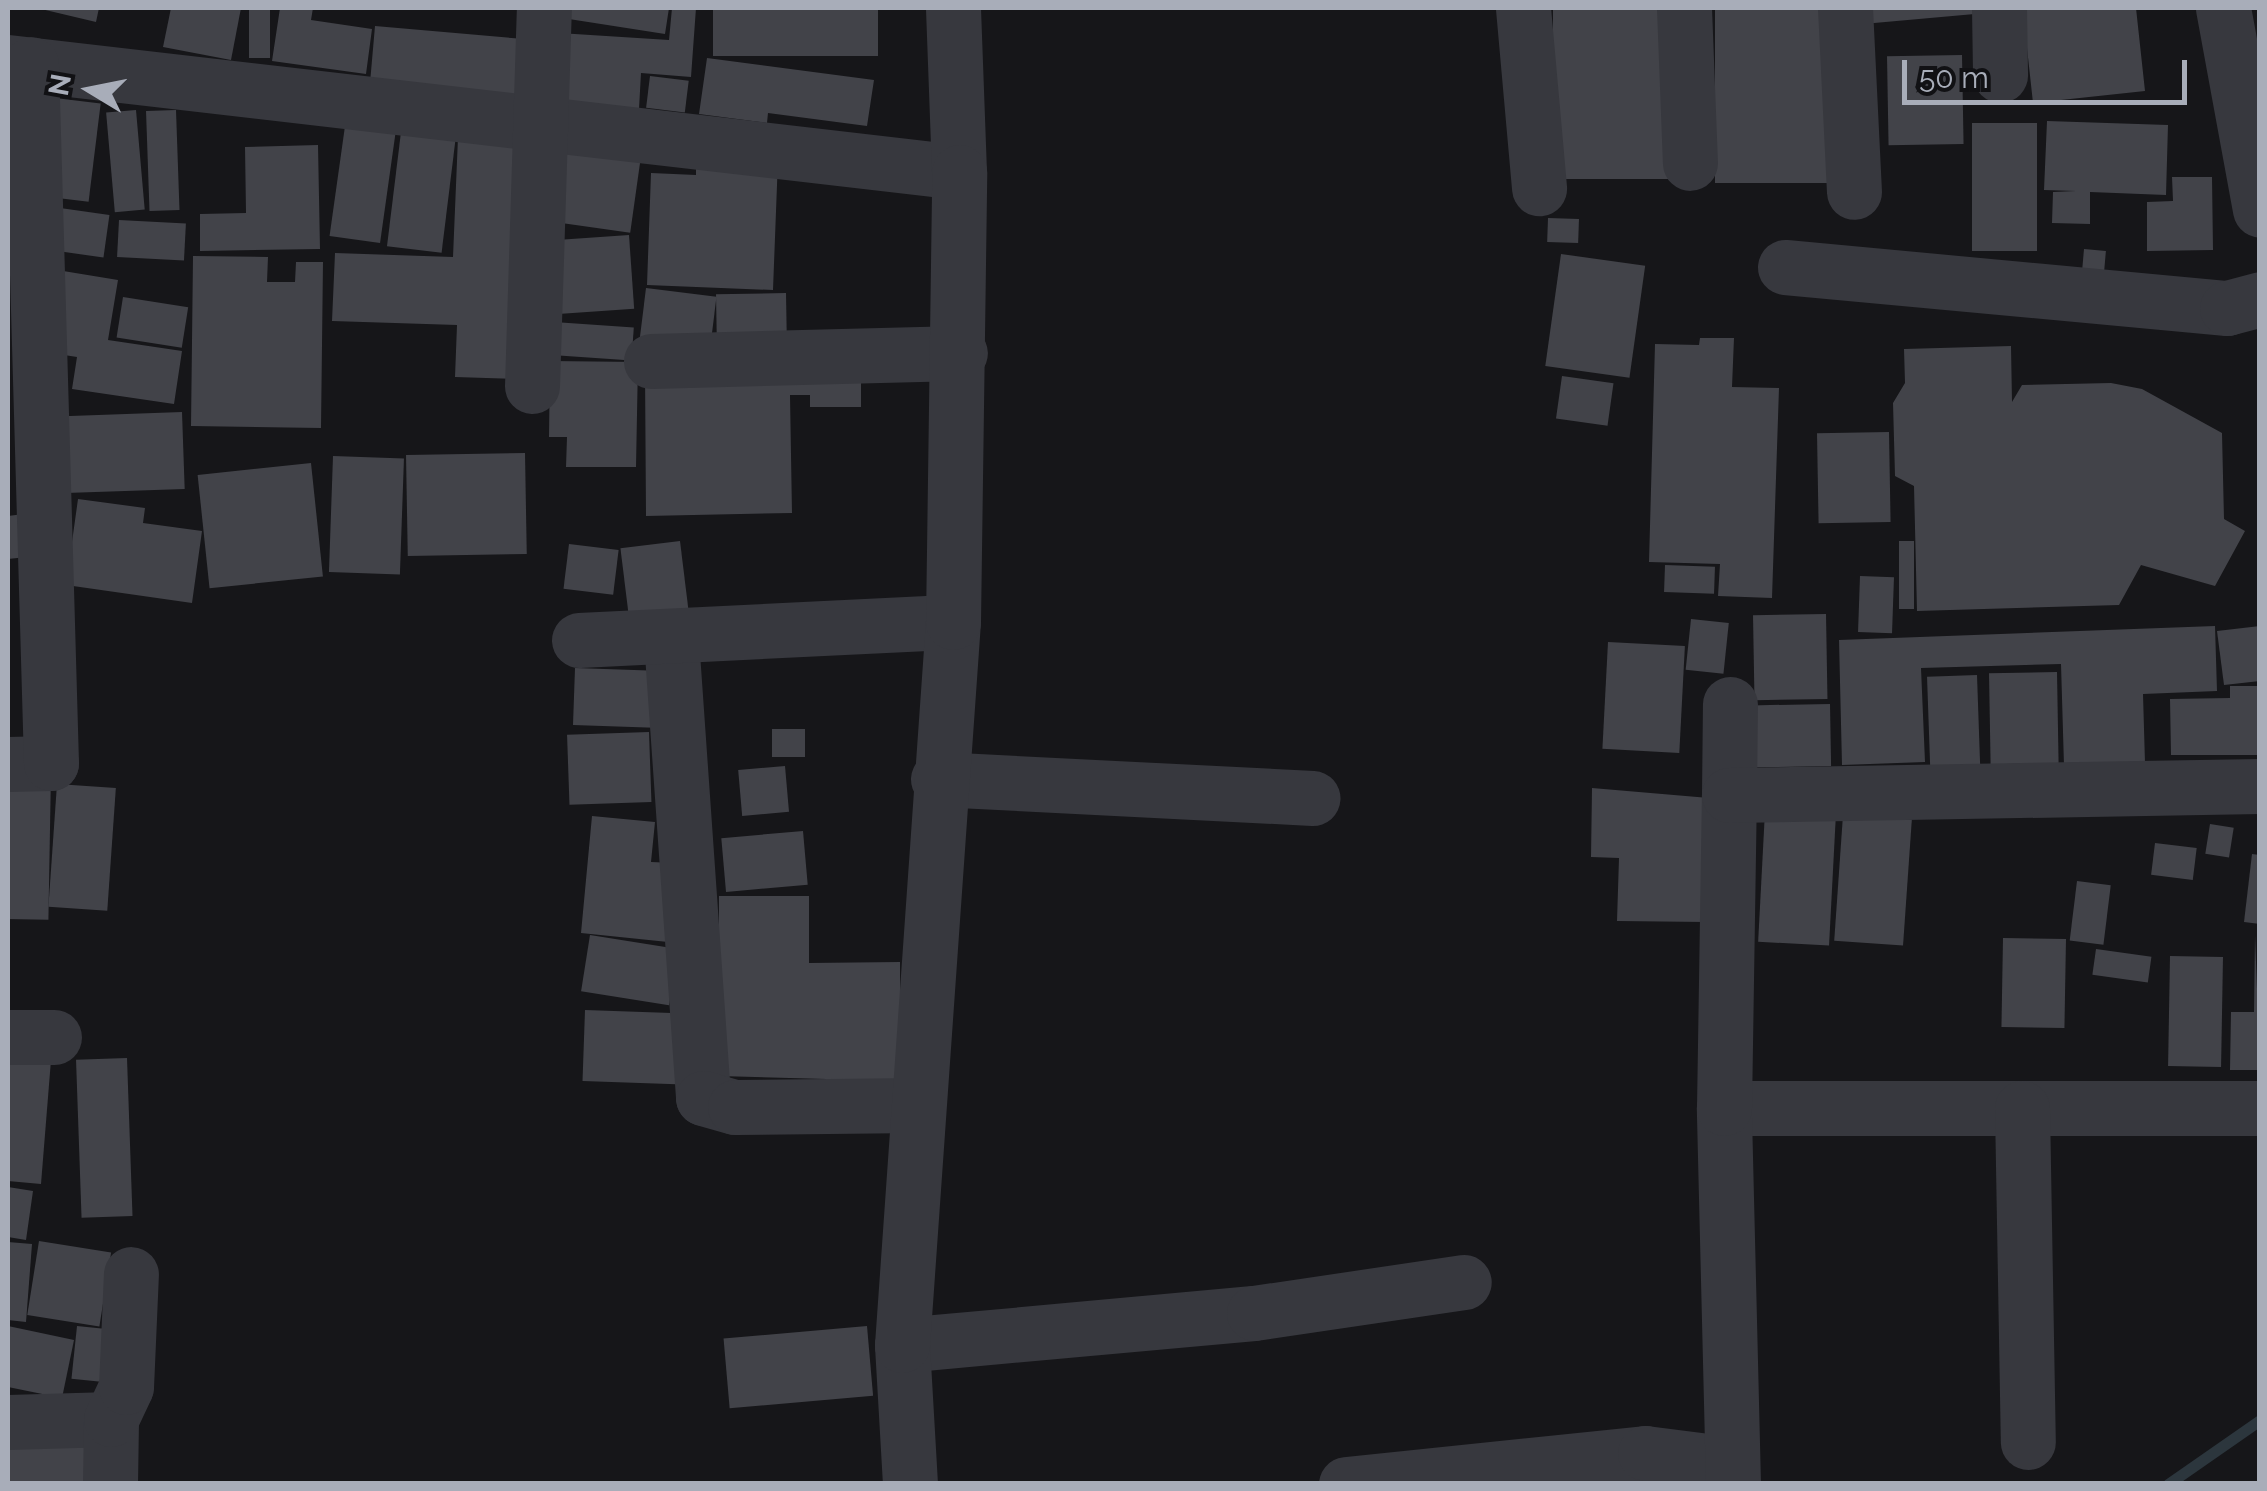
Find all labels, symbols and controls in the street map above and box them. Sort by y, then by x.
north arrow [40,40,140,140]
scale bar [1907,40,2192,102]
text: 50 m [1919,60,1989,95]
text: N [42,71,78,98]

